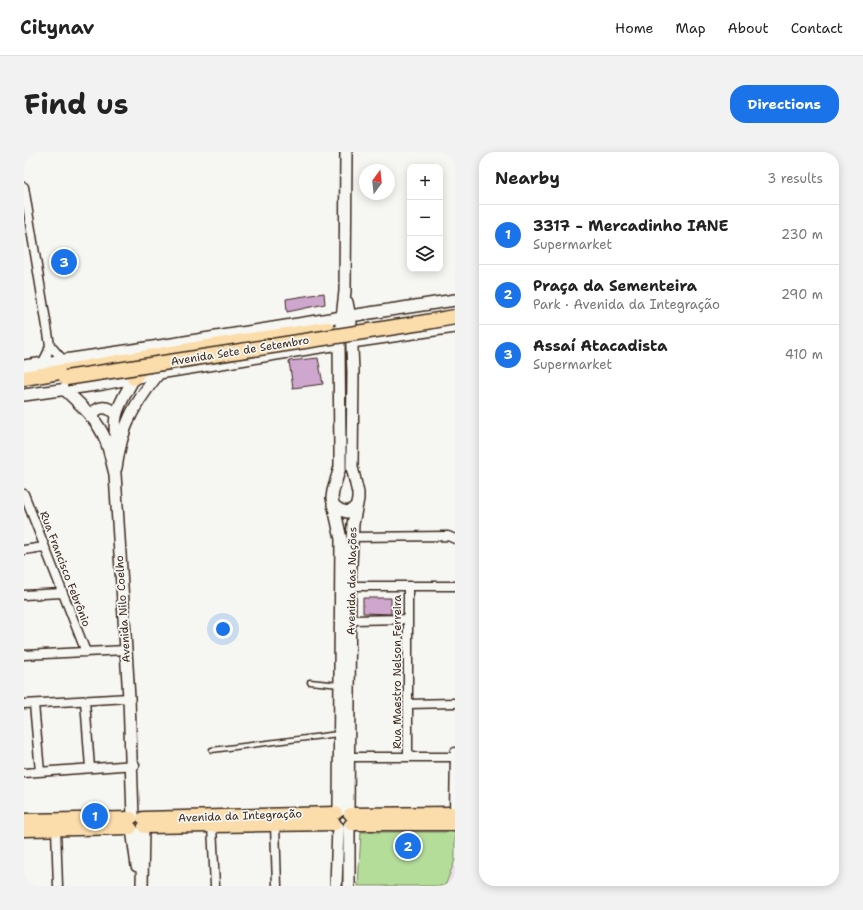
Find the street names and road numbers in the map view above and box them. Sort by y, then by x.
street label: Avenida Sete de Setembro [170,333,311,369]
street label: Rua Francisco Febrônio [36,509,94,629]
street label: Avenida das Nações [344,527,360,635]
street label: Avenida Nilo Coelho [112,554,134,663]
street label: Rua Maestro Nelson Ferreira [390,595,405,749]
street label: Avenida da Integração [178,806,303,826]

